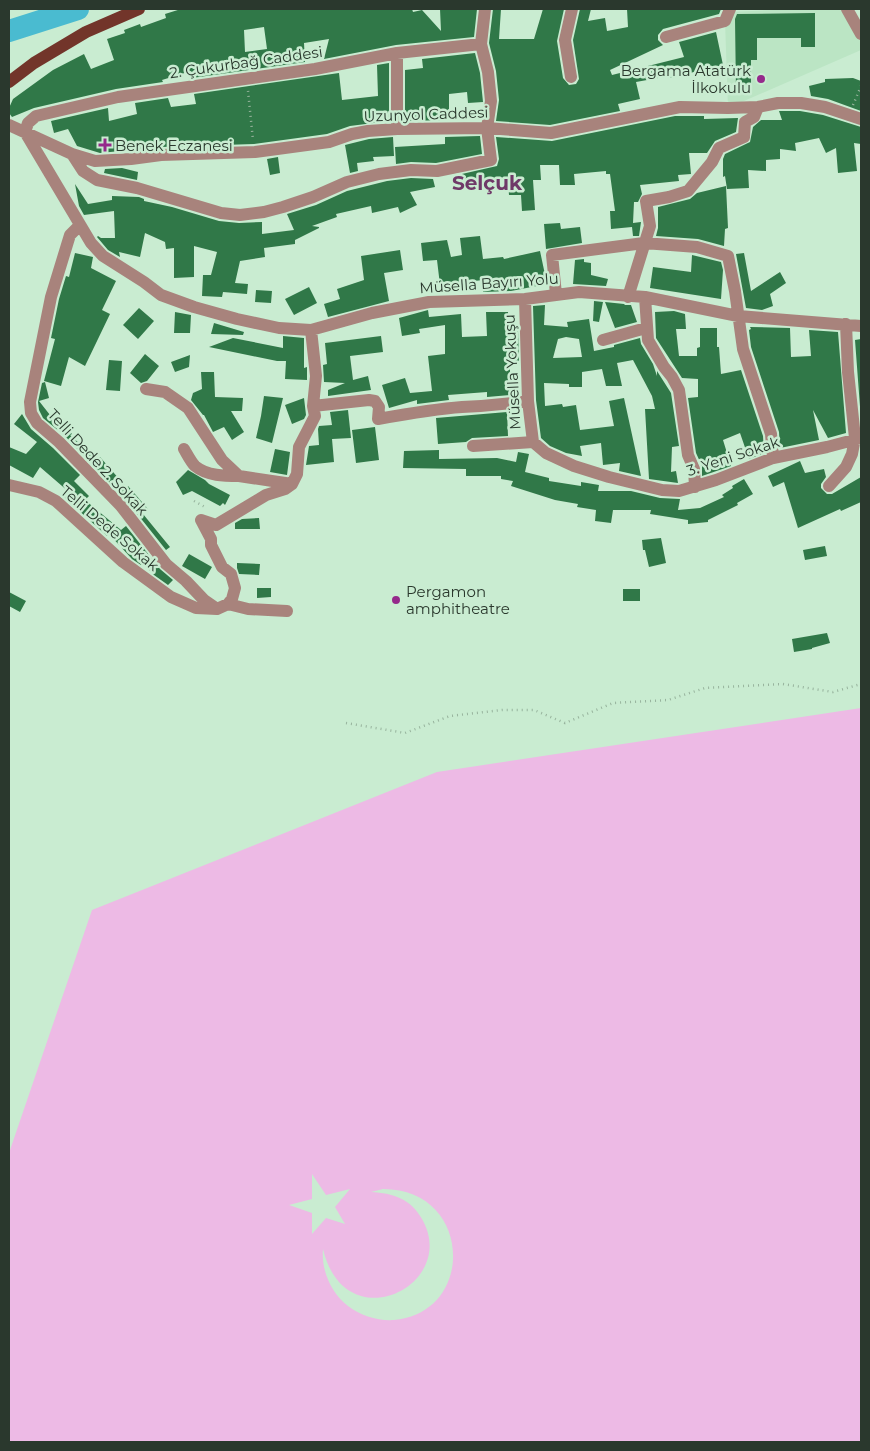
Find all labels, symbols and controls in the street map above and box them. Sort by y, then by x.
street label: 2. Çukurbağ Caddesi [168,42,324,82]
place label: Bergama Atatürk İlkokulu [621,61,751,97]
marker: Bergama Atatürk İlkokulu [755,73,767,85]
street label: Uzunyol Caddesi [363,102,489,126]
place label: Benek Eczanesi [115,136,233,155]
marker: Benek Eczanesi [99,139,111,151]
district label: Selçuk [452,171,523,195]
street label: Müsella Bayırı Yolu [419,269,559,297]
street label: Müsella Yokuşu [499,314,525,430]
street label: Telli Dede 2. Sokak [44,405,152,519]
street label: 3. Yeni Sokak [684,432,782,480]
street label: Telli Dede Sokak [57,481,163,575]
place label: Pergamon amphitheatre [406,582,510,618]
marker: Pergamon amphitheatre [390,594,402,606]

